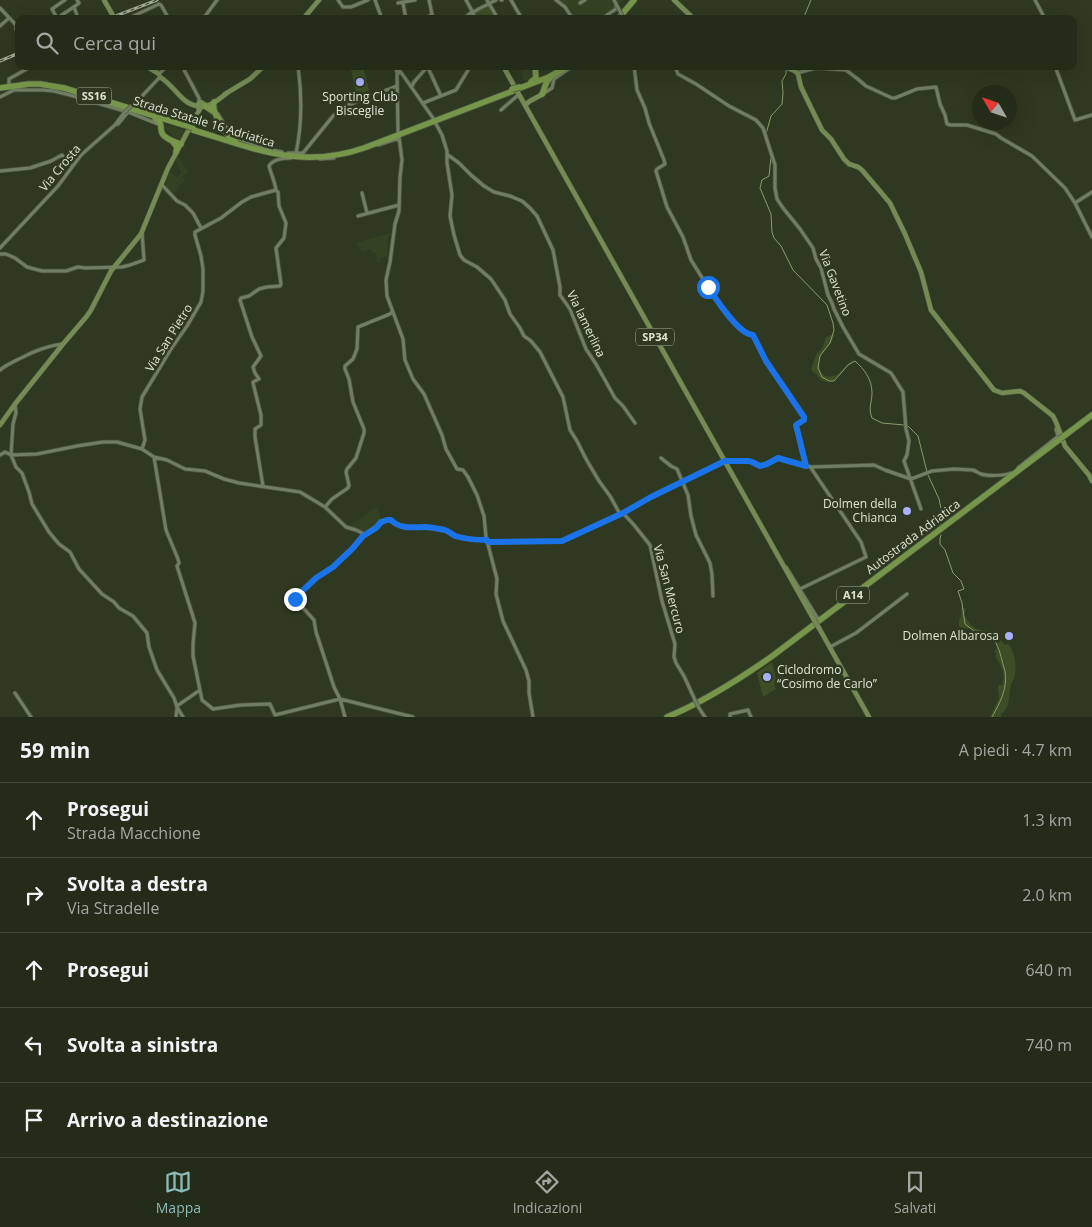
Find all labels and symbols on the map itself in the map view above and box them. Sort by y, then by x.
marker: Sporting Club Bisceglie [354,76,366,88]
north arrow [972,85,1017,130]
road number: SS16 [76,88,112,104]
place label: Sporting Club Bisceglie [322,88,398,119]
street label: Strada Statale 16 Adriatica [131,92,277,151]
street label: Via Crosta [35,141,84,195]
street label: Via Gavetino [815,247,856,319]
route start [697,276,720,299]
street label: Via lamerlina [563,287,610,360]
street label: Via San Pietro [141,301,196,375]
road number: SP34 [636,328,674,346]
place label: Dolmen della Chianca [823,495,897,526]
street label: Autostrada Adriatica [862,495,963,578]
marker: Dolmen della Chianca [901,505,913,517]
street label: Via San Mercuro [649,543,690,635]
road number: A14 [837,586,869,604]
route end [284,588,307,611]
place label: Dolmen Albarosa [903,627,999,644]
marker: Dolmen Albarosa [1003,630,1015,642]
place label: Ciclodromo “Cosimo de Carlo” [777,661,878,692]
marker: Ciclodromo “Cosimo de Carlo” [761,671,773,683]

